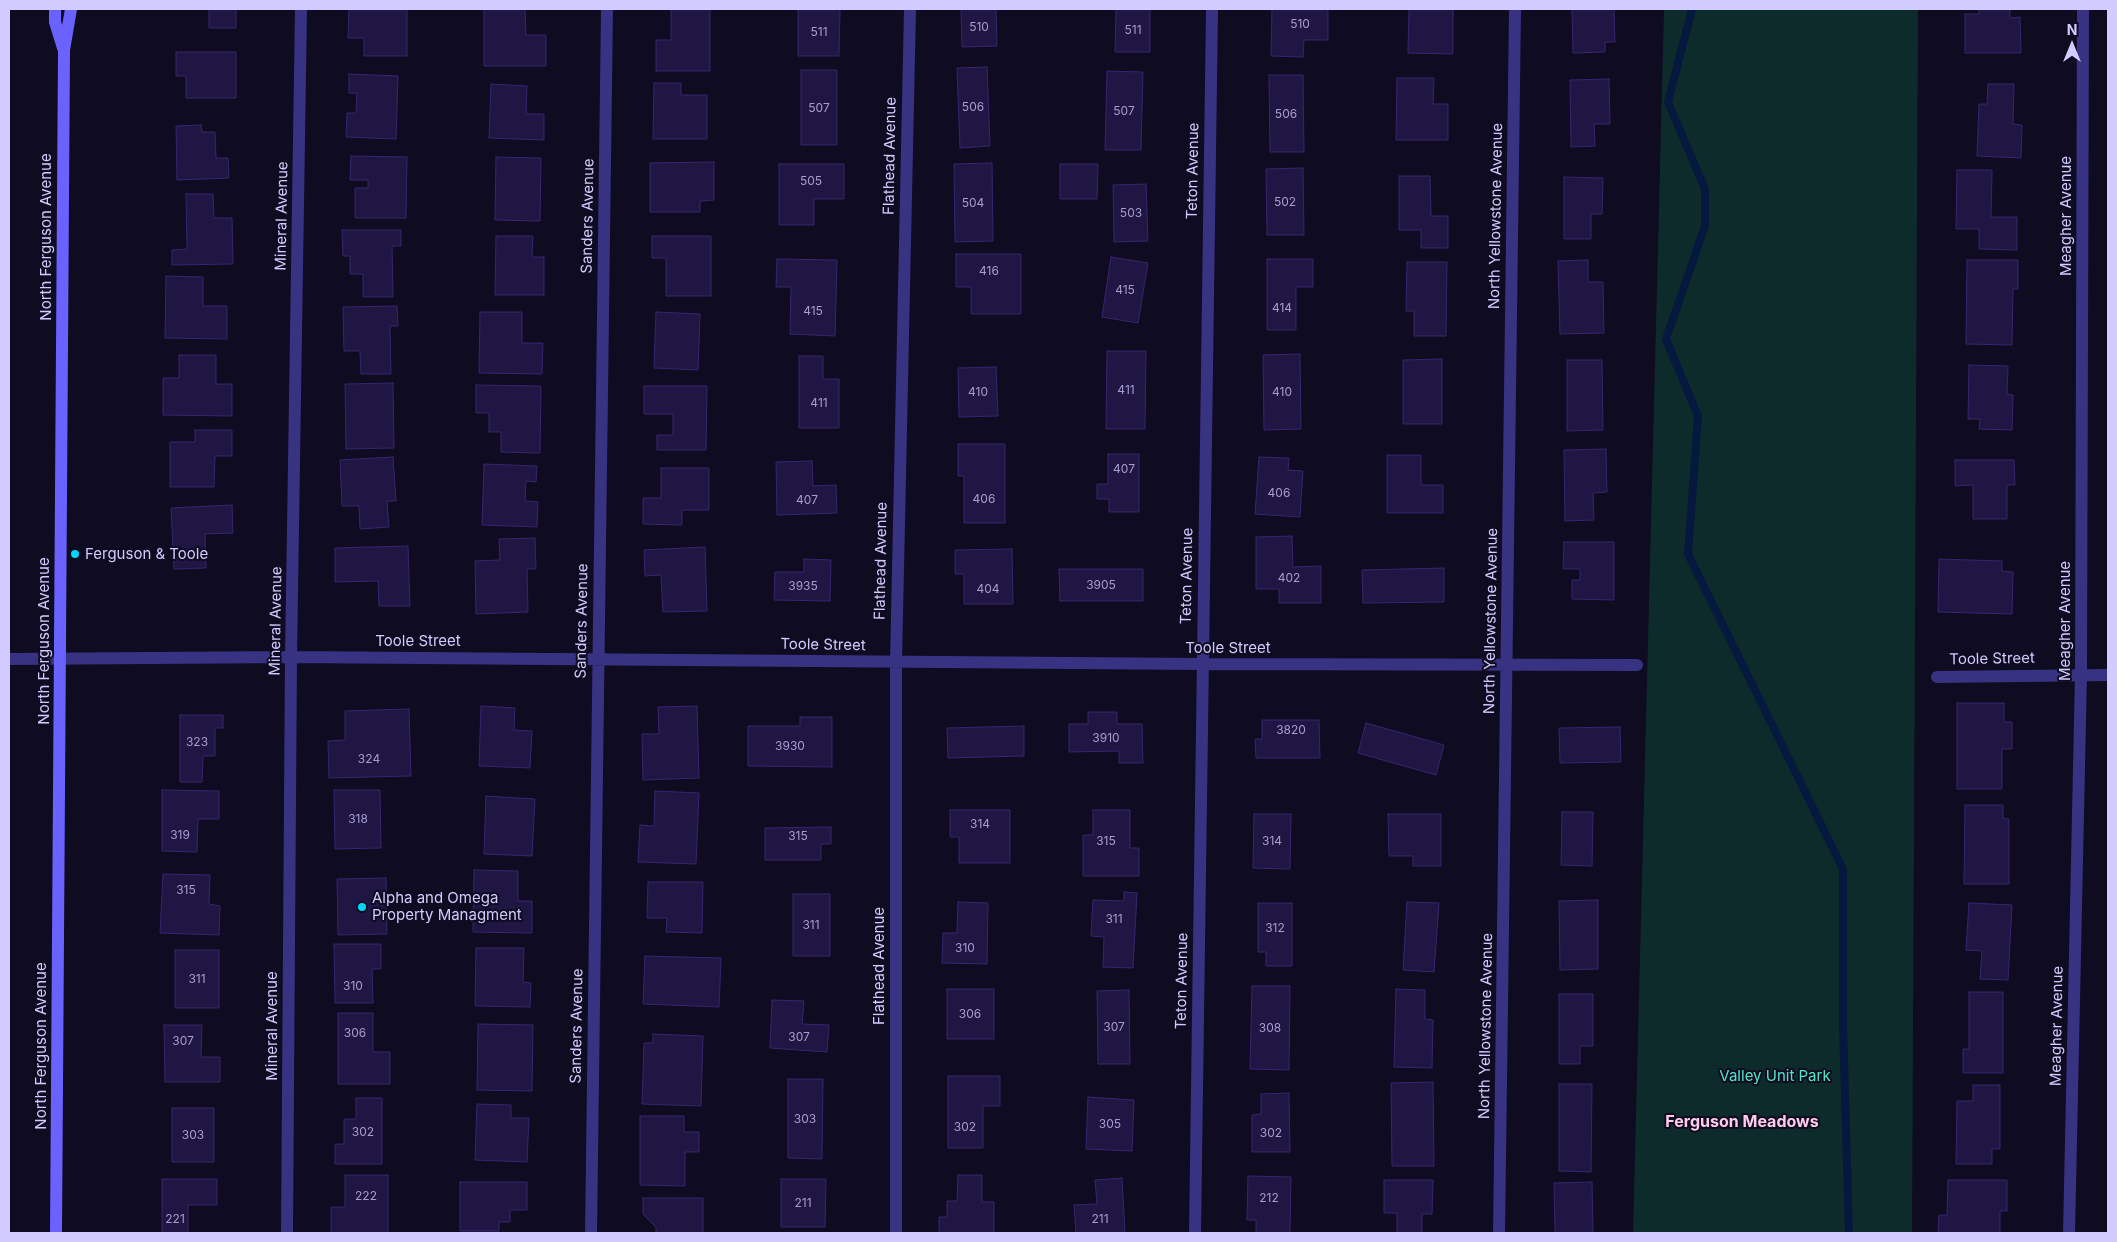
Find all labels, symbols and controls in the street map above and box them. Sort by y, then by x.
house number: 510 [1290,17,1310,31]
house number: 510 [969,20,989,34]
north arrow [2047,20,2097,70]
text: N [2067,21,2077,38]
house number: 511 [1124,23,1142,37]
house number: 511 [810,25,828,39]
street label: Flathead Avenue [880,97,900,215]
house number: 506 [962,100,984,114]
house number: 507 [808,101,830,115]
house number: 507 [1113,104,1135,118]
house number: 506 [1275,107,1297,121]
street label: Teton Avenue [1183,122,1203,220]
street label: North Yellowstone Avenue [1485,123,1507,309]
street label: North Ferguson Avenue [37,153,55,321]
street label: Meagher Avenue [2057,156,2075,276]
street label: Sanders Avenue [578,158,598,274]
street label: Mineral Avenue [272,161,292,271]
house number: 505 [800,174,822,188]
house number: 502 [1274,195,1296,209]
house number: 504 [962,196,984,210]
house number: 503 [1120,206,1142,220]
house number: 416 [979,264,999,278]
house number: 415 [1115,283,1135,297]
house number: 414 [1272,301,1292,315]
house number: 415 [803,304,823,318]
house number: 411 [1117,383,1135,397]
house number: 410 [968,385,988,399]
house number: 410 [1272,385,1292,399]
house number: 411 [810,396,828,410]
house number: 407 [1113,462,1135,476]
house number: 406 [1268,486,1290,500]
house number: 406 [973,492,995,506]
house number: 407 [796,493,818,507]
street label: Flathead Avenue [871,502,891,620]
street label: Teton Avenue [1177,527,1197,625]
street label: North Yellowstone Avenue [1480,528,1502,714]
place label: Ferguson & Toole [85,545,208,563]
marker: Ferguson & Toole [69,548,81,560]
street label: North Ferguson Avenue [35,557,53,725]
street label: Meagher Avenue [2056,561,2074,681]
street label: Sanders Avenue [572,563,592,679]
street label: Mineral Avenue [266,566,286,676]
house number: 402 [1278,571,1300,585]
house number: 3905 [1086,578,1116,592]
house number: 3935 [788,579,818,593]
house number: 404 [976,582,1000,596]
street label: Toole Street [375,632,461,650]
street label: Toole Street [780,635,866,655]
street label: Toole Street [1185,639,1271,657]
street label: Toole Street [1949,649,2035,669]
house number: 3820 [1276,723,1306,737]
house number: 3910 [1092,731,1120,745]
house number: 323 [186,735,208,749]
house number: 3930 [775,739,805,753]
house number: 324 [358,752,380,766]
house number: 318 [348,812,368,826]
house number: 314 [970,817,990,831]
house number: 319 [170,828,190,842]
house number: 315 [788,829,808,843]
house number: 315 [1096,834,1116,848]
house number: 314 [1262,834,1282,848]
house number: 315 [176,883,196,897]
place label: Alpha and Omega Property Managment [372,889,522,924]
marker: Alpha and Omega Property Managment [356,901,368,913]
street label: Flathead Avenue [870,907,888,1025]
house number: 311 [1105,912,1123,926]
house number: 311 [802,918,820,932]
house number: 312 [1265,921,1285,935]
street label: Teton Avenue [1172,932,1192,1030]
street label: North Yellowstone Avenue [1475,933,1497,1119]
house number: 310 [955,941,975,955]
street label: North Ferguson Avenue [32,962,50,1130]
street label: Meagher Avenue [2047,966,2067,1086]
street label: Sanders Avenue [567,968,587,1084]
street label: Mineral Avenue [263,971,281,1081]
house number: 311 [188,972,206,986]
house number: 310 [343,979,363,993]
house number: 306 [959,1007,981,1021]
house number: 307 [1103,1020,1125,1034]
house number: 308 [1259,1021,1281,1035]
house number: 306 [344,1026,366,1040]
house number: 307 [788,1030,810,1044]
house number: 307 [172,1034,194,1048]
park label: Valley Unit Park [1719,1067,1831,1085]
house number: 303 [794,1112,816,1126]
district label: Ferguson Meadows [1665,1112,1819,1132]
house number: 305 [1099,1117,1121,1131]
house number: 302 [954,1120,976,1134]
house number: 302 [352,1125,374,1139]
house number: 302 [1260,1126,1282,1140]
house number: 303 [182,1128,204,1142]
house number: 222 [355,1189,377,1203]
house number: 212 [1259,1191,1279,1205]
house number: 211 [794,1196,812,1210]
house number: 221 [165,1212,185,1226]
house number: 211 [1091,1212,1109,1226]

